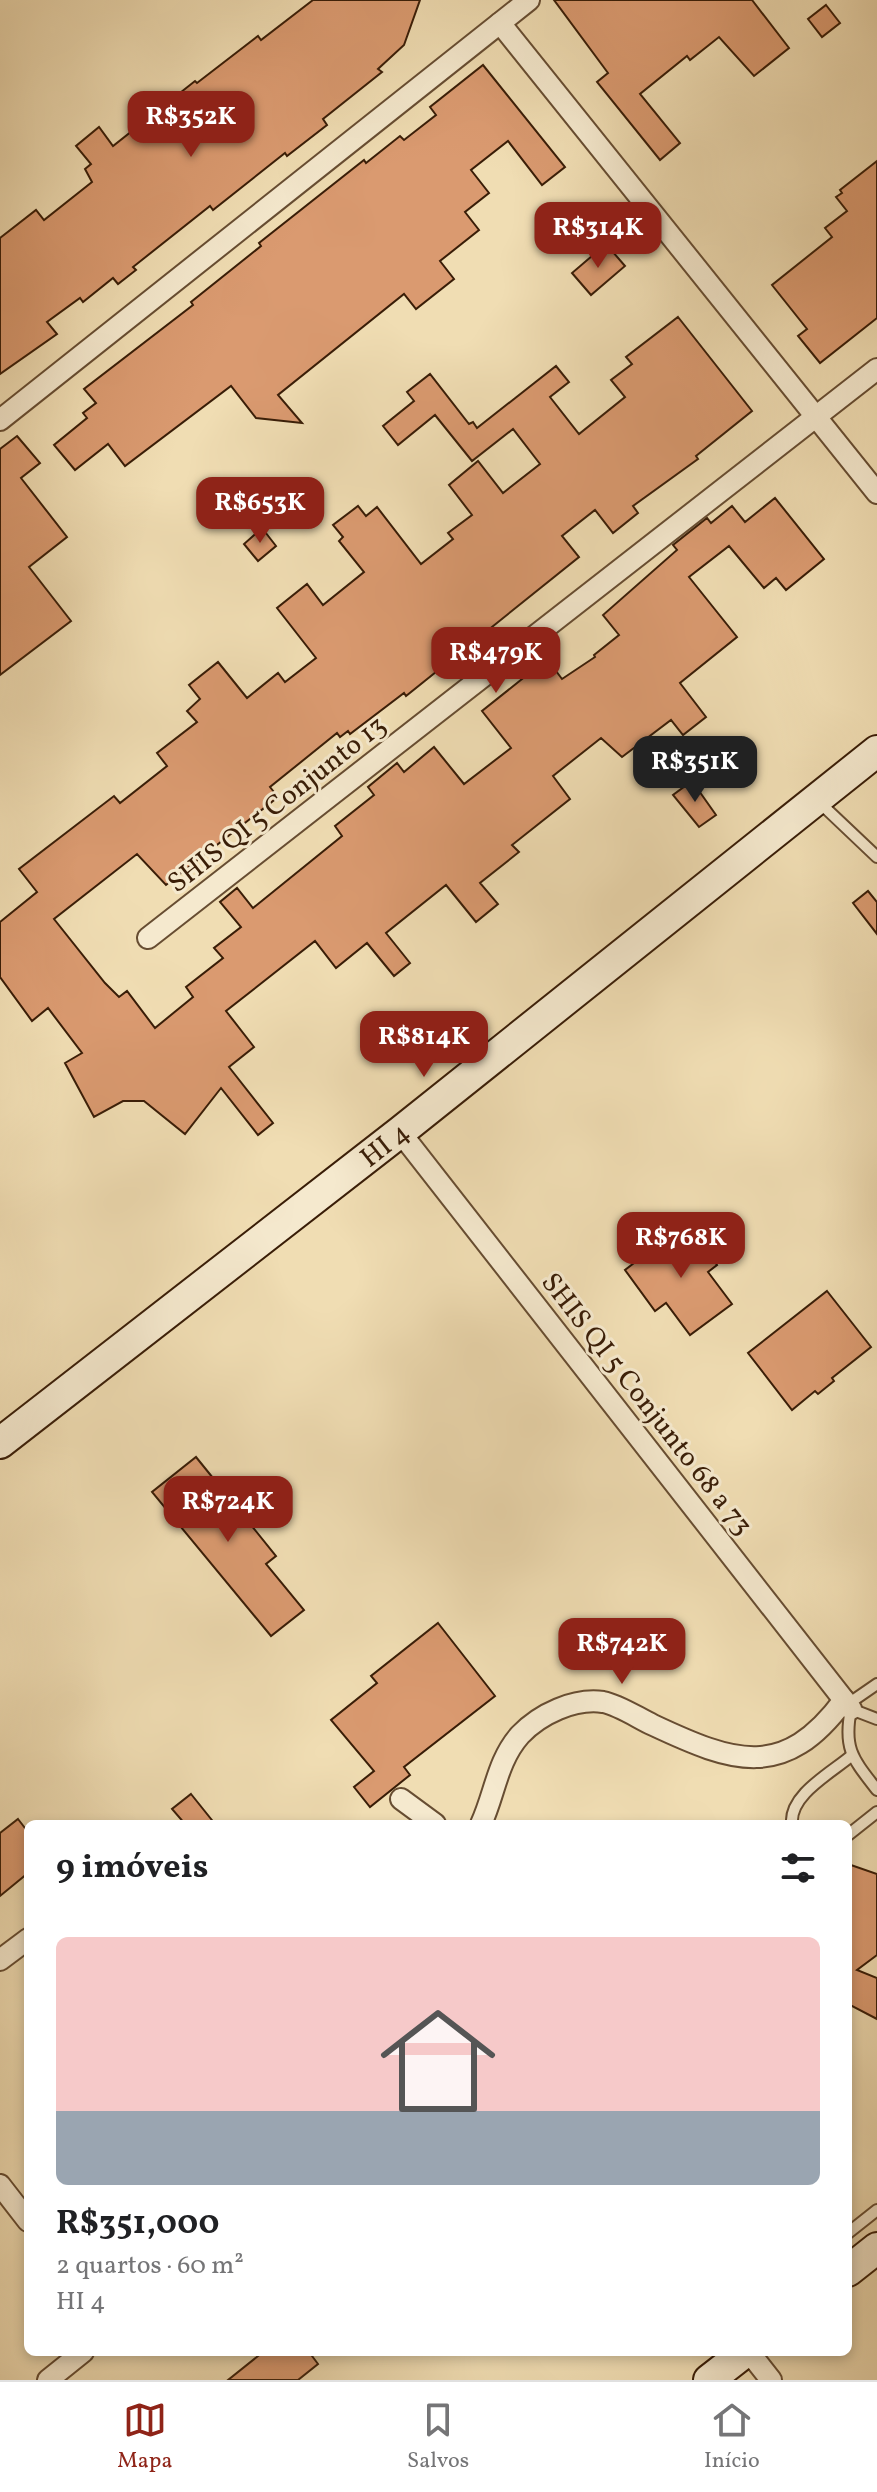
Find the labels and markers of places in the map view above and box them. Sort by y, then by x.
pin: R$352K [126,91,256,159]
pin: R$314K [533,202,663,270]
pin: R$653K [195,477,325,545]
pin: R$479K [431,627,561,695]
pin: R$351K [630,736,760,804]
pin: R$814K [359,1011,489,1079]
pin: R$768K [616,1212,746,1280]
pin: R$724K [163,1476,293,1544]
pin: R$742K [557,1618,687,1686]

